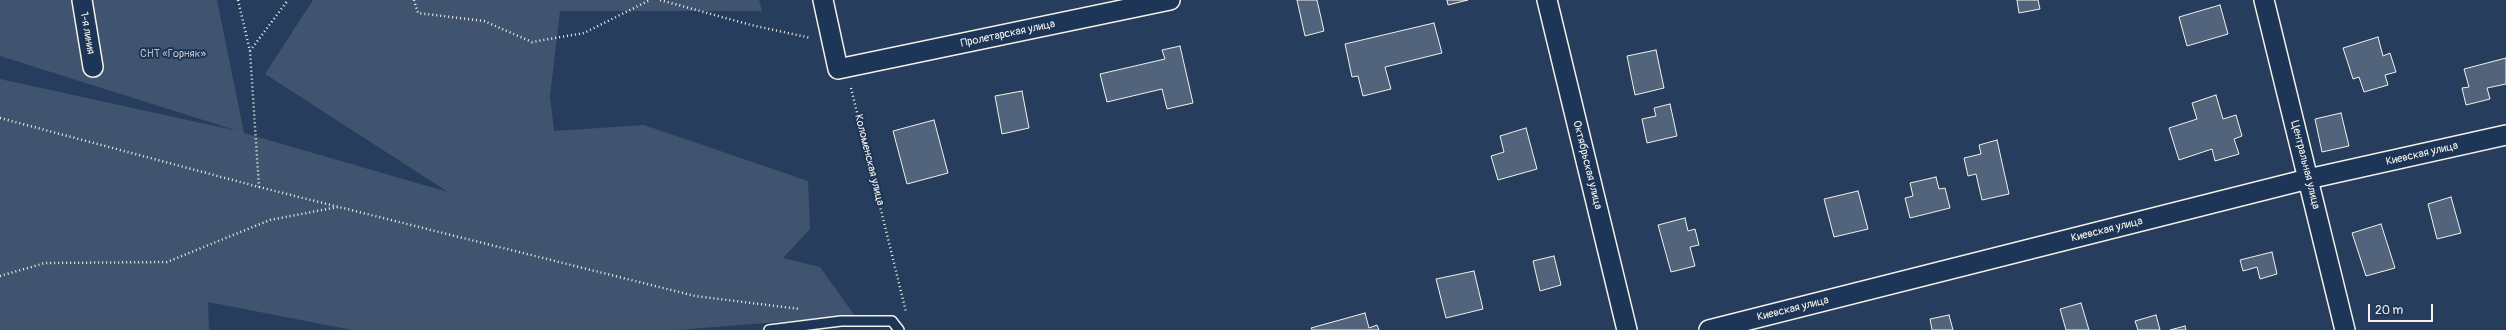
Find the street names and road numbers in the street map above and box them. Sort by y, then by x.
street label: 1-я линия [77,11,97,55]
street label: Пролетарская улица [960,18,1056,50]
street label: Коломенская улица [851,113,887,207]
street label: Октябрьская улица [1570,119,1604,211]
street label: Центральная улица [2288,119,2322,211]
street label: Киевская улица [2385,139,2459,169]
street label: Киевская улица [2070,215,2144,245]
street label: Киевская улица [1756,294,1830,324]

